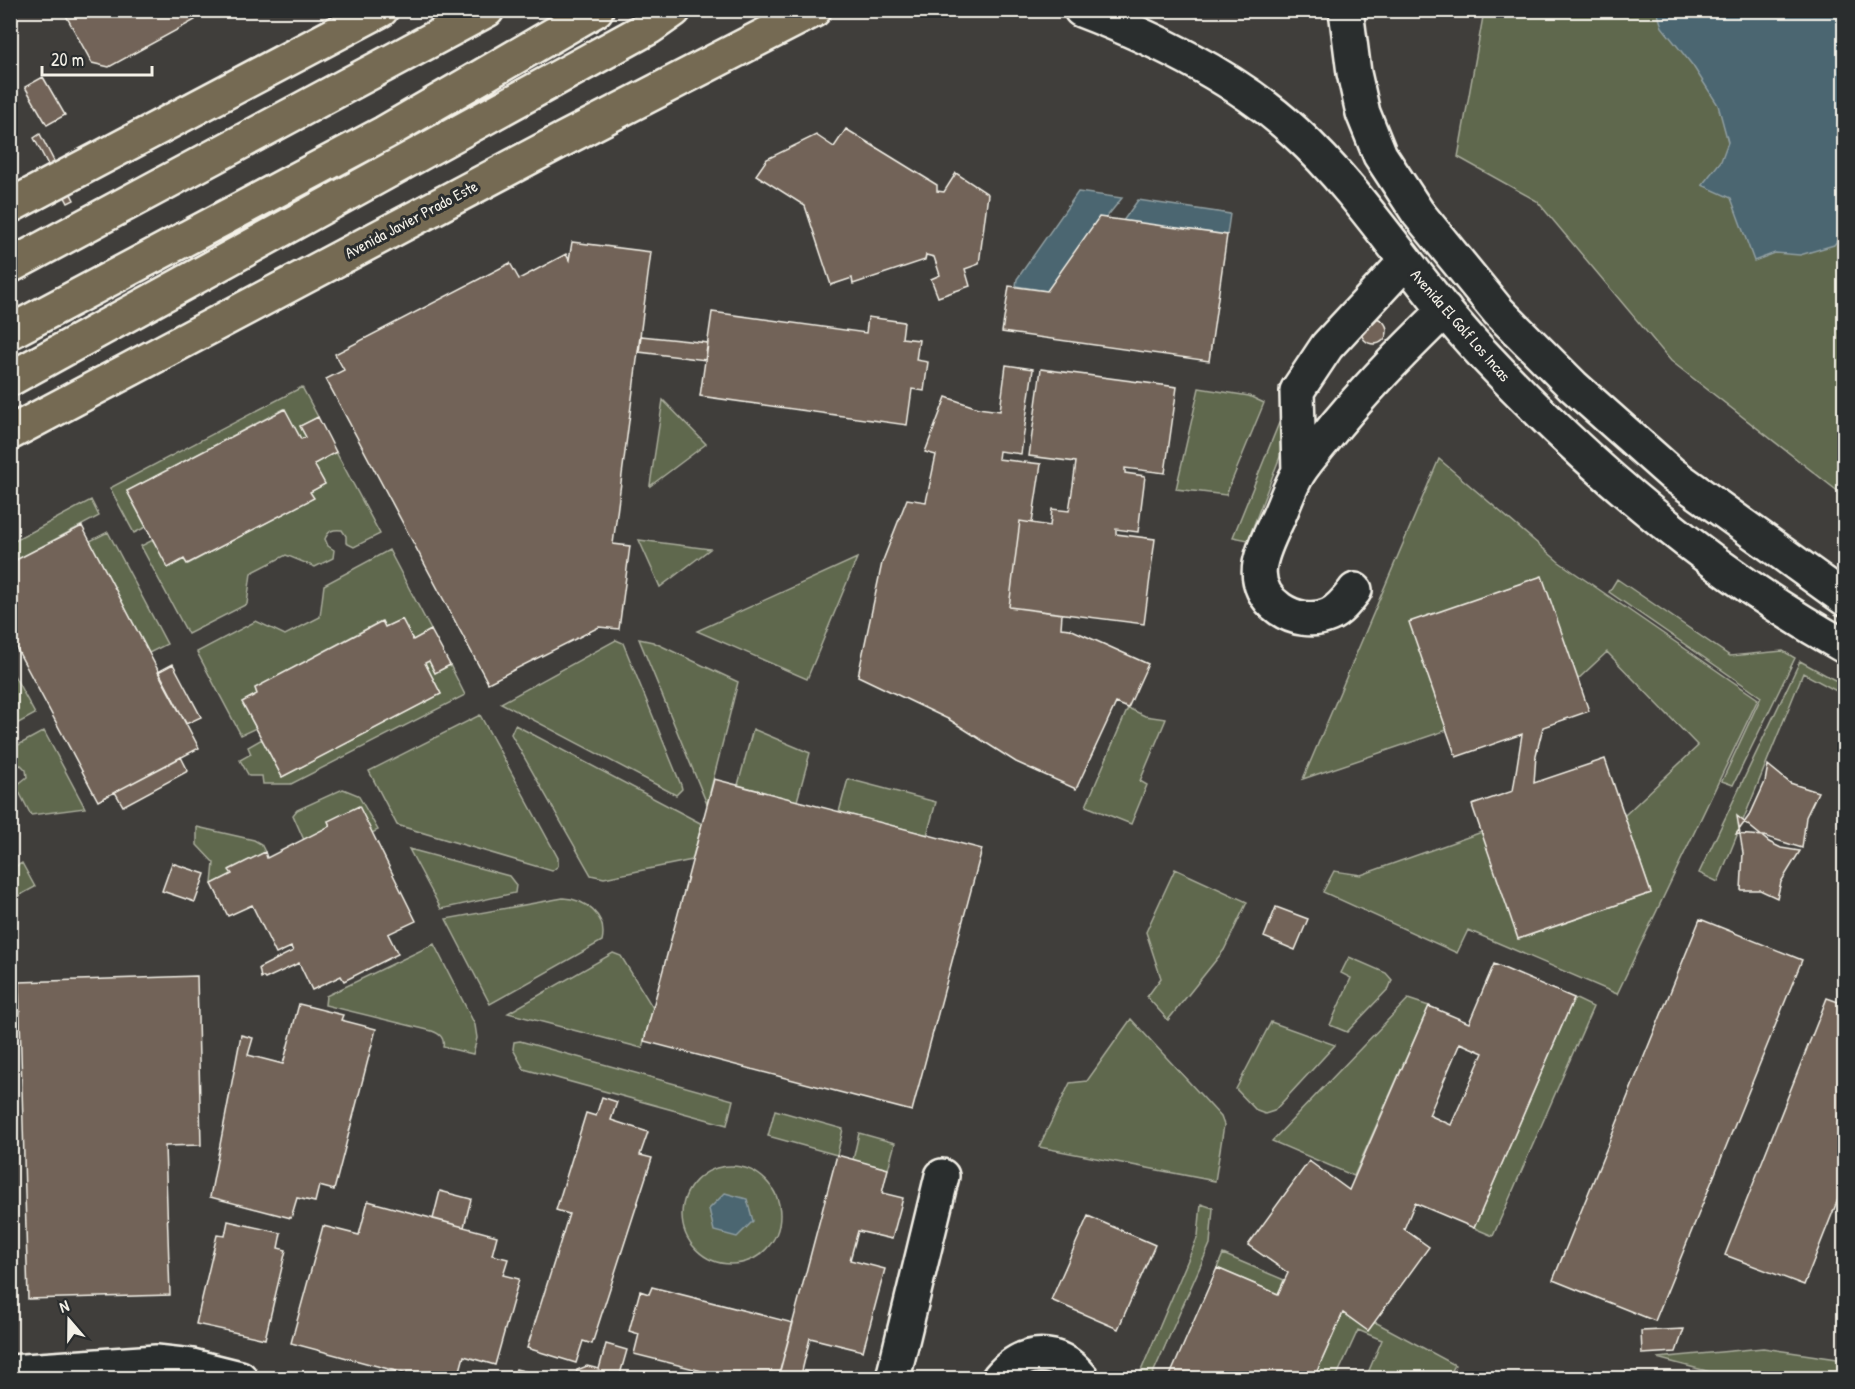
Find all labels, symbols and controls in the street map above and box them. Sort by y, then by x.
scale bar [42,39,152,77]
text: 20 m [51,47,84,72]
street label: Avenida Javier Prado Este [341,174,482,263]
street label: Avenida El Golf Los Incas [1406,264,1516,386]
north arrow [39,1290,99,1350]
text: N [56,1294,72,1318]

